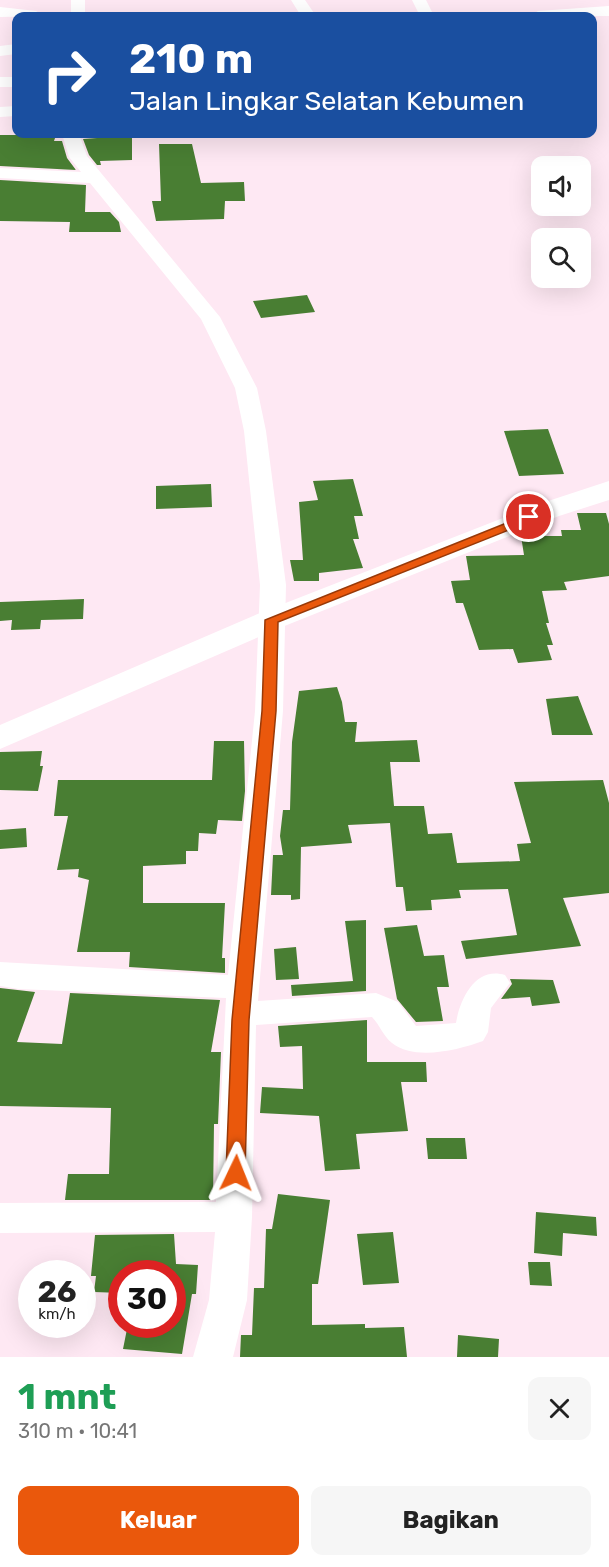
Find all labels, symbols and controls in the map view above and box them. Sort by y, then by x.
text: 210 m [129,34,253,84]
icon: right [30,36,108,114]
text: Jalan Lingkar Selatan Kebumen [129,85,524,117]
map controls [531,156,591,288]
button: sound [531,156,591,216]
button: search [531,228,591,288]
pin [503,491,554,542]
icon: arrive [512,500,545,533]
position arrow [204,1141,268,1205]
speed limit sign: 30 [108,1260,186,1338]
text: 26 [37,1274,77,1310]
text: km/h [38,1305,76,1323]
text: 1 mnt [18,1375,116,1418]
button: close [528,1377,591,1440]
text: 310 m · 10:41 [18,1419,137,1443]
button: Keluar [18,1486,299,1555]
button: Bagikan [311,1486,591,1555]

